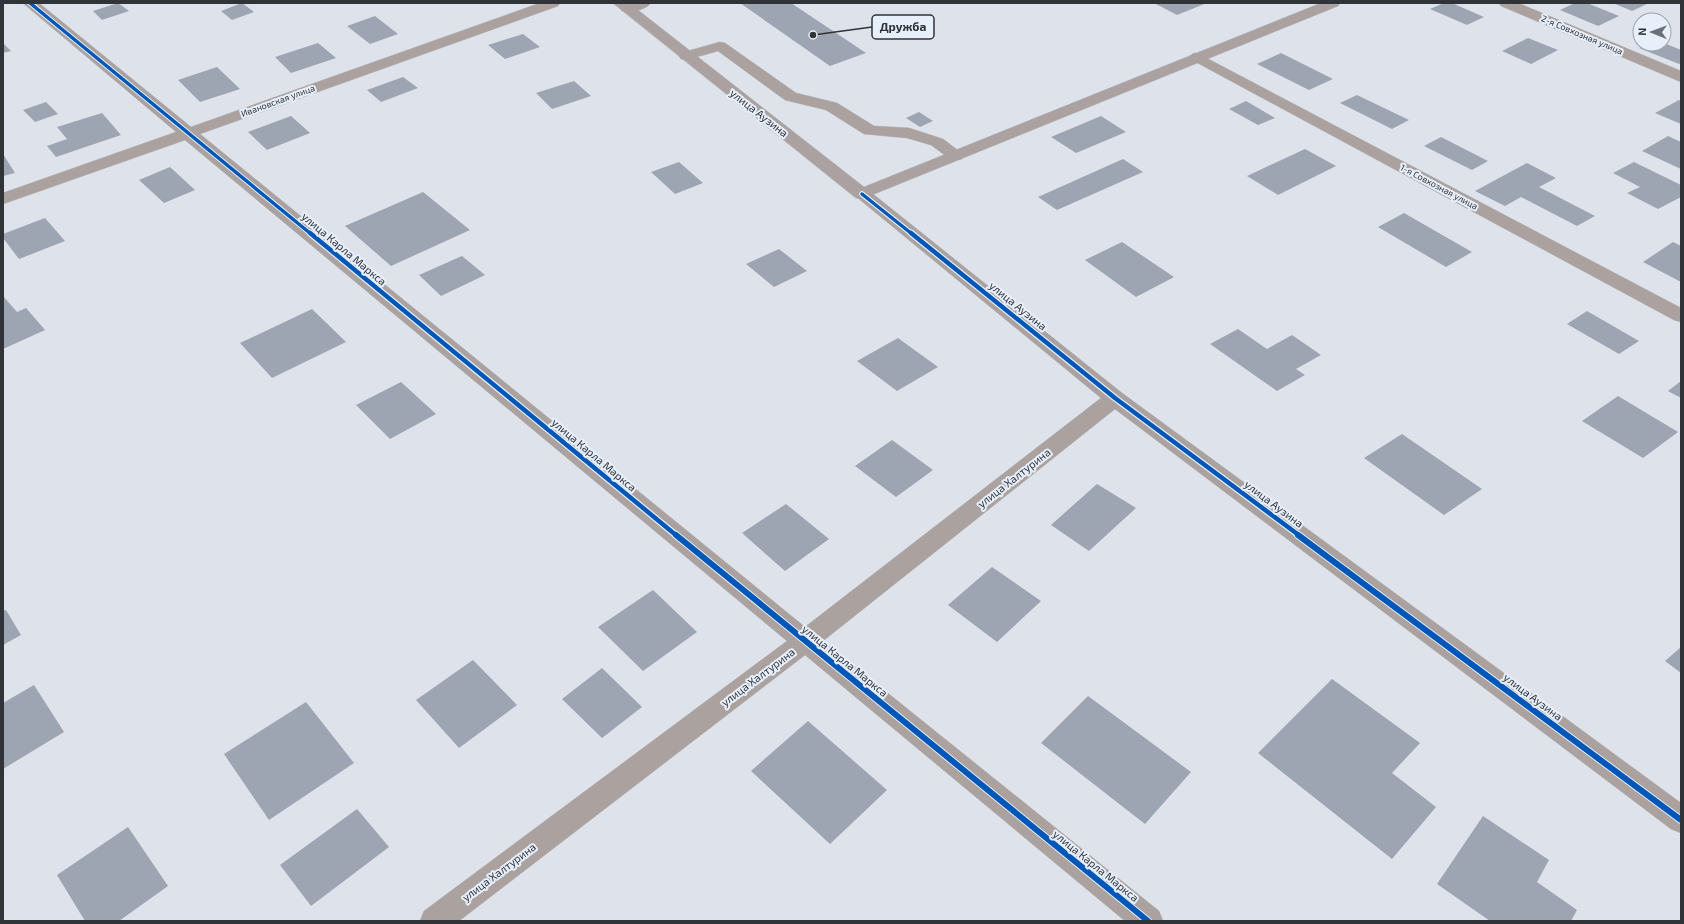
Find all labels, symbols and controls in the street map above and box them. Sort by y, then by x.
street label: 2-я Совхозная улица [1539,12,1625,58]
north arrow [1632,12,1672,52]
callout: Дружба [872,15,934,39]
text: Дружба [880,19,926,33]
text: N [1635,28,1648,36]
street label: Ивановская улица [239,82,317,120]
street label: улица Аузина [727,86,791,140]
street label: 1-я Совхозная улица [1398,161,1480,213]
street label: улица Карла Маркса [299,209,389,289]
street label: улица Аузина [986,279,1050,333]
street label: улица Карла Маркса [549,415,639,495]
street label: улица Халтурина [975,445,1053,511]
street label: улица Аузина [1242,477,1306,531]
street label: улица Карла Маркса [799,622,891,700]
street label: улица Халтурина [718,645,798,709]
street label: улица Аузина [1501,670,1565,724]
street label: улица Карла Маркса [1050,827,1142,905]
street label: улица Халтурина [459,840,539,904]

